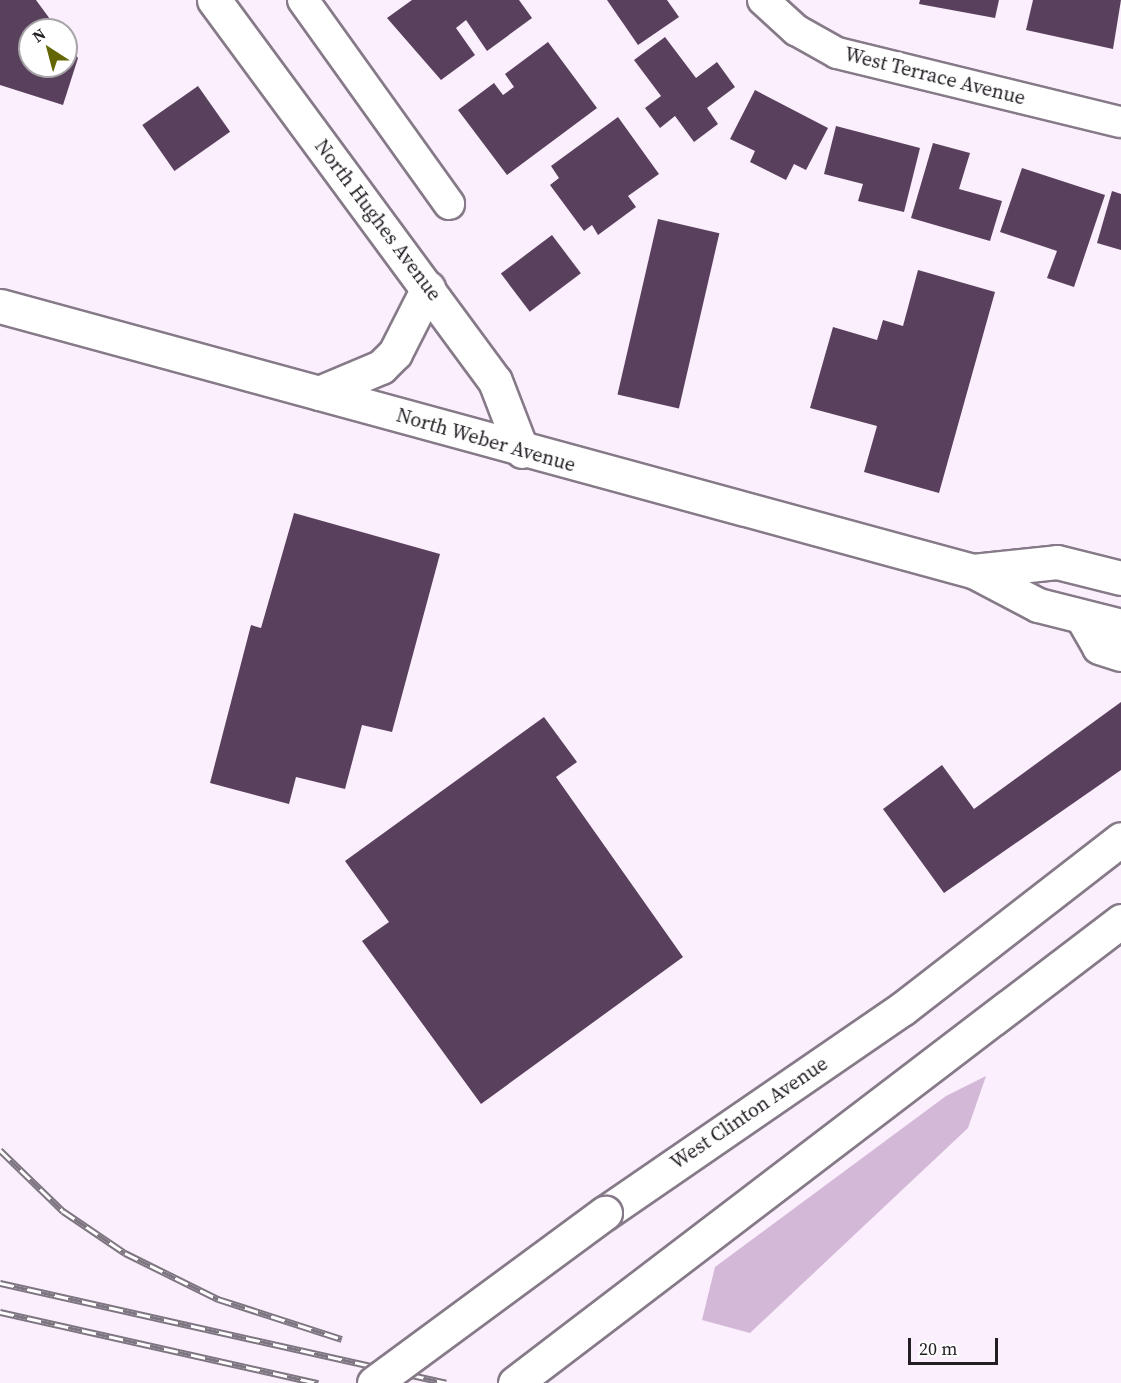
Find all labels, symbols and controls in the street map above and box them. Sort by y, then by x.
north arrow [18,18,78,78]
text: N [27,23,50,47]
street label: West Terrace Avenue [842,42,1028,110]
street label: North Hughes Avenue [310,135,446,305]
street label: North Weber Avenue [393,403,579,477]
street label: West Clinton Avenue [666,1052,832,1174]
scale bar [911,1326,1001,1364]
text: 20 m [919,1336,957,1361]

